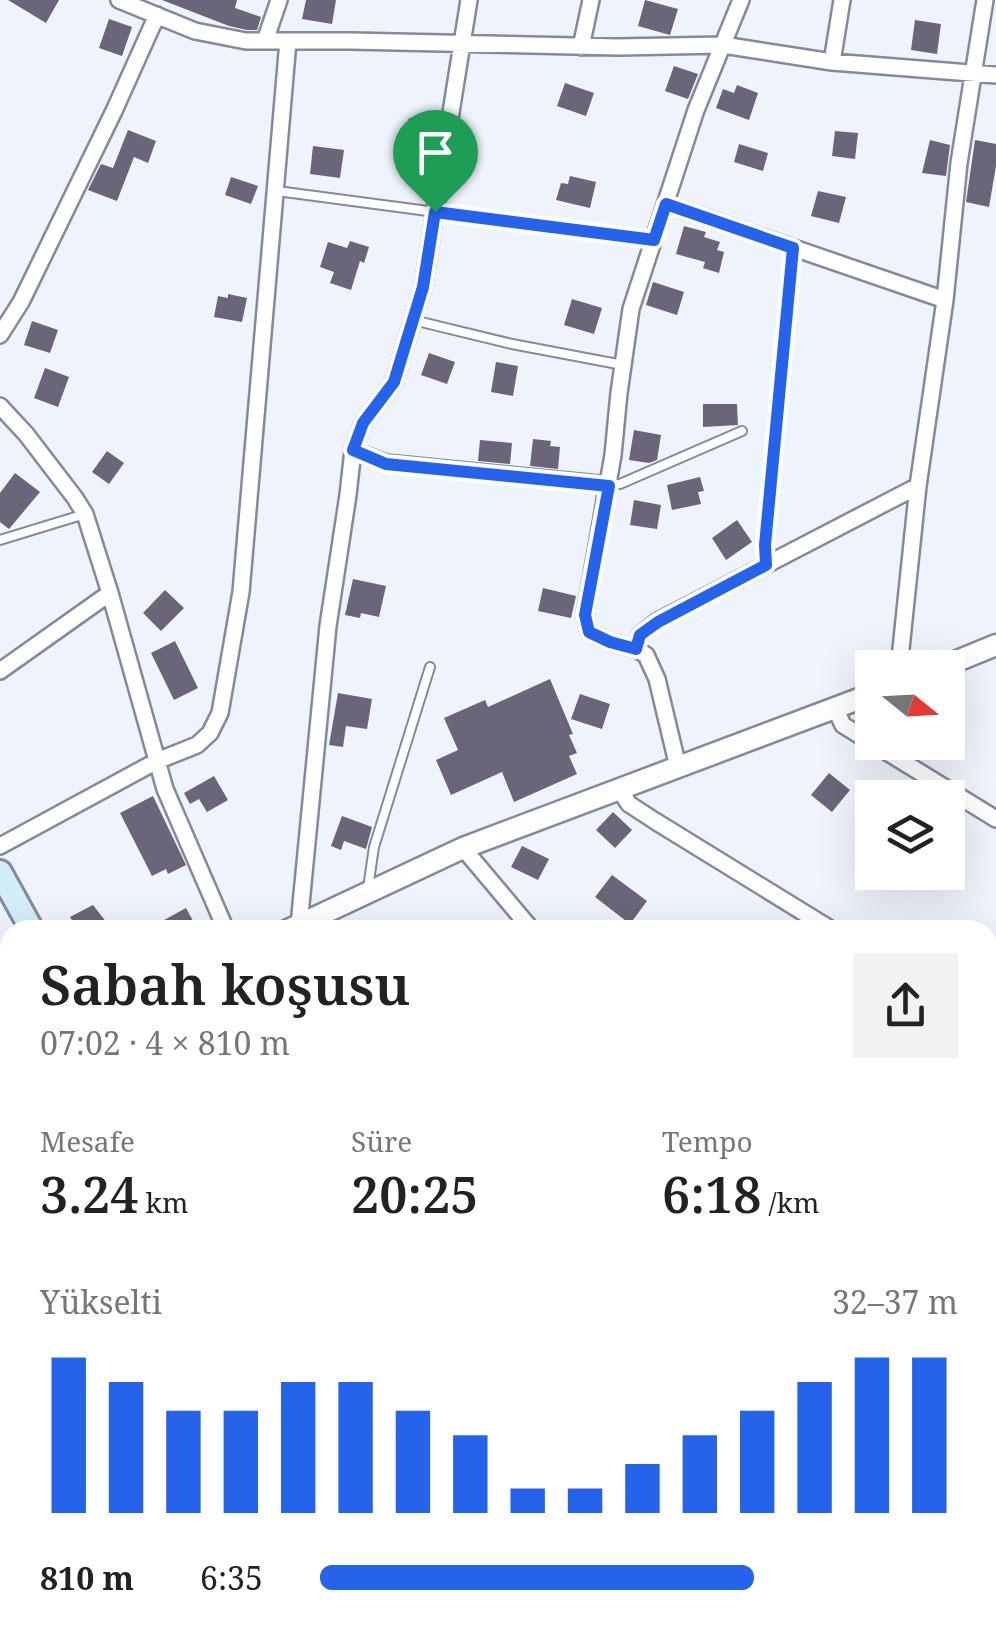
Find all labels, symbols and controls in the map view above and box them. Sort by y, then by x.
pin [393,110,478,213]
icon: arrive [408,125,463,180]
north arrow [855,650,965,760]
map controls [855,650,965,890]
button: layers [855,780,965,890]
text: Sabah koşusu [40,946,410,1021]
button: share [853,953,958,1058]
text: 07:02 · 4 × 810 m [40,1021,290,1064]
text: Mesafe [40,1122,135,1160]
text: Süre [351,1122,412,1160]
text: Tempo [662,1122,753,1160]
text: 3.24 [40,1160,138,1228]
text: 20:25 [351,1160,478,1228]
text: 6:18 [662,1160,761,1228]
text: km [138,1183,188,1221]
text: /km [761,1183,820,1221]
text: Yükselti [40,1280,162,1323]
text: 32–37 m [832,1280,958,1323]
text: 810 m [40,1556,134,1599]
text: 6:35 [200,1556,263,1599]

